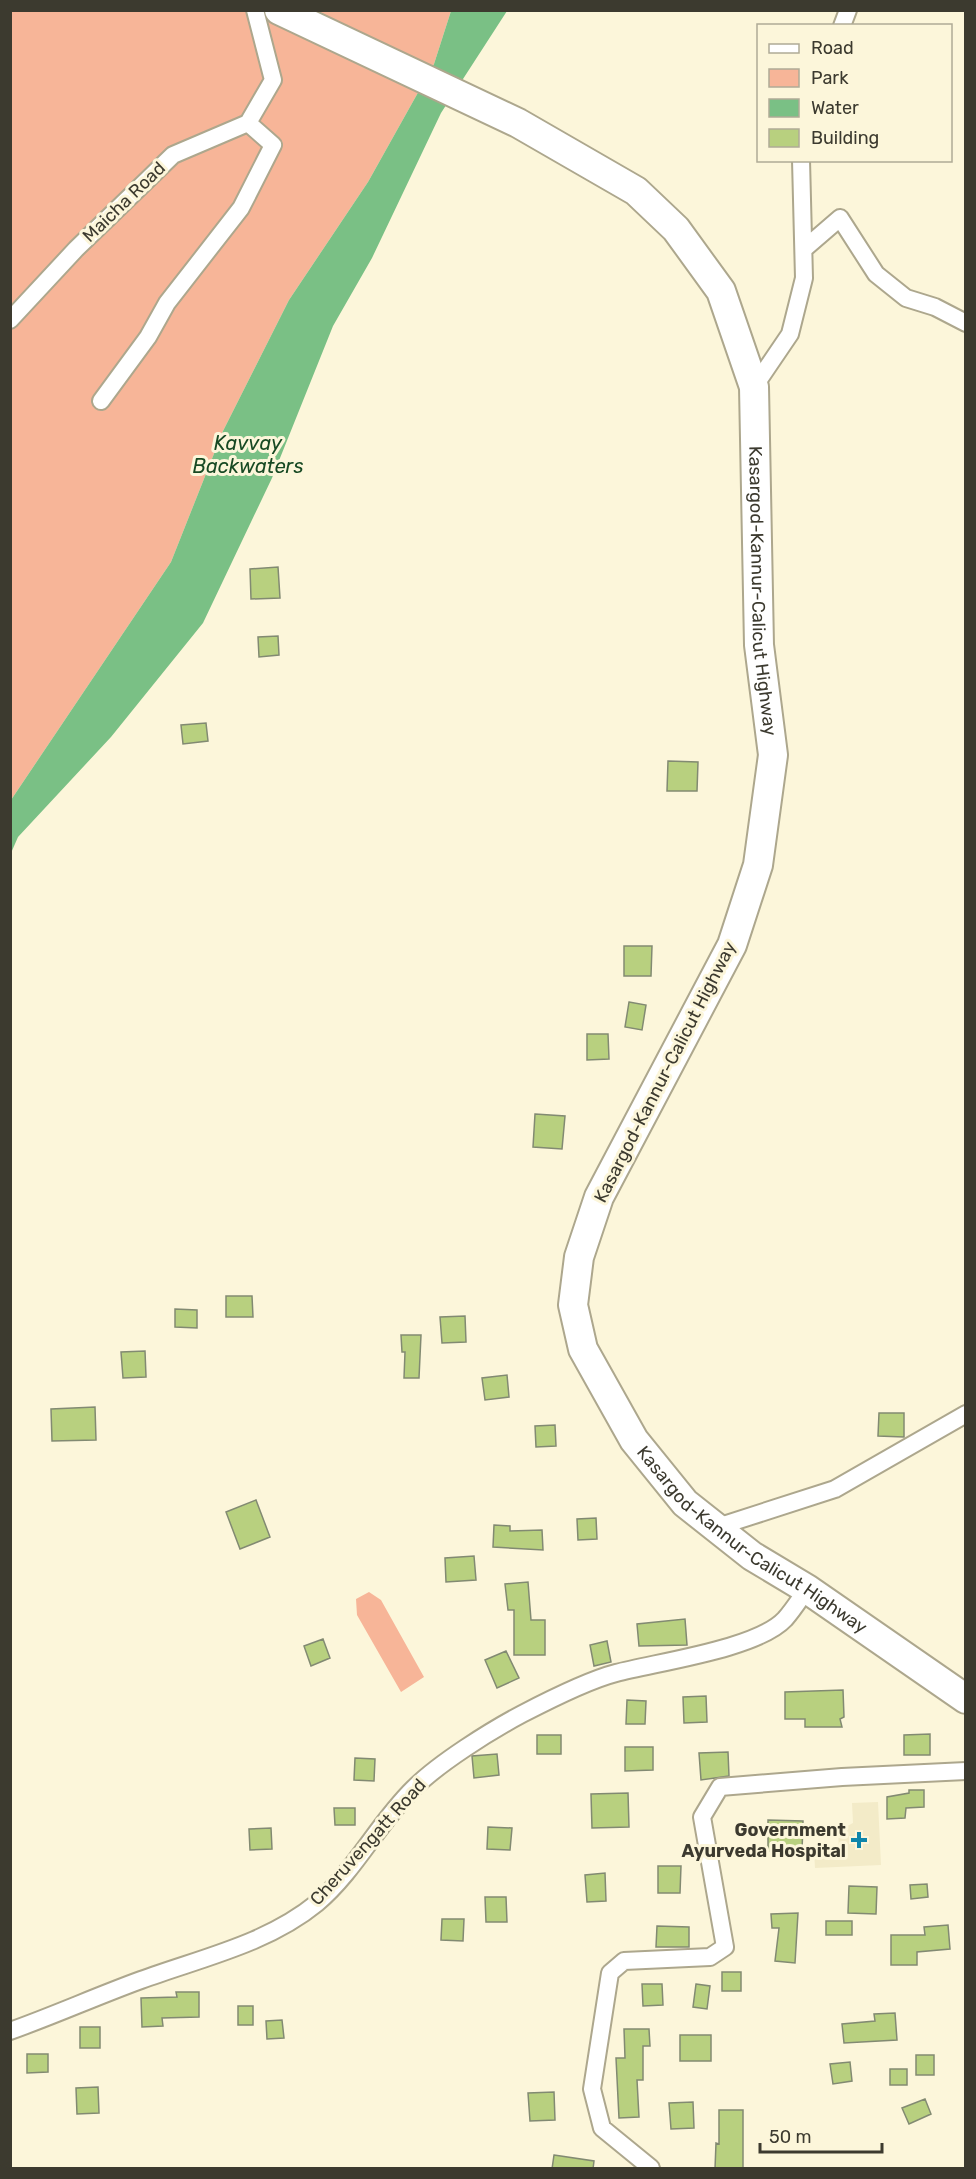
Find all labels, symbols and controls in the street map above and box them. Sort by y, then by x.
legend [757,24,952,162]
text: Road [811,37,854,59]
text: Park [811,67,849,89]
text: Water [811,97,859,119]
text: Building [811,127,879,149]
street label: Maicha Road [78,157,170,247]
water label: Kavvay Backwaters [193,431,303,478]
street label: Kasargod-Kannur-Calicut Highway [744,446,781,737]
street label: Kasargod-Kannur-Calicut Highway [589,938,741,1206]
street label: Kasargod-Kannur-Calicut Highway [632,1441,871,1638]
street label: Cheruvengatt Road [305,1774,431,1910]
place label: Government Ayurveda Hospital [681,1819,846,1862]
marker: Government Ayurveda Hospital [850,1831,868,1849]
scale bar [760,2116,882,2154]
text: 50 m [769,2126,812,2148]

